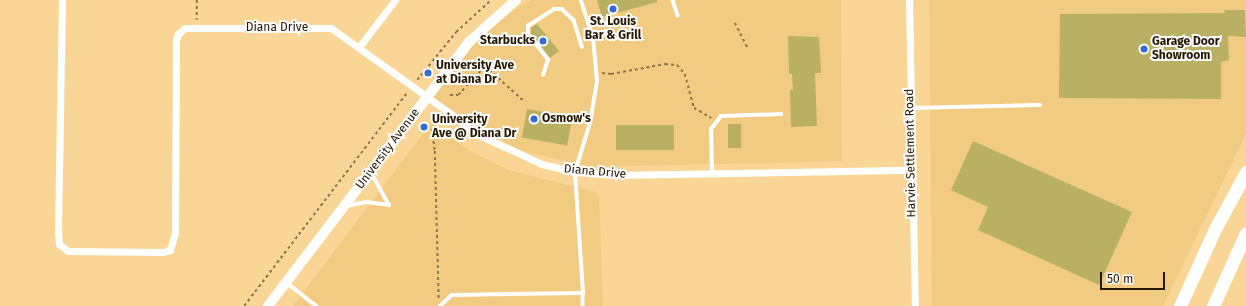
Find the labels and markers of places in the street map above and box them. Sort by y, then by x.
marker: St. Louis Bar & Grill [608,4,618,14]
place label: St. Louis Bar & Grill [585,15,641,43]
place label: Starbucks [480,34,535,48]
place label: Garage Door Showroom [1152,35,1220,63]
marker: Starbucks [538,36,548,46]
marker: Garage Door Showroom [1139,44,1149,54]
place label: University Ave at Diana Dr [436,59,514,87]
marker: University Ave at Diana Dr [423,68,433,78]
place label: Osmow's [542,112,591,126]
place label: University Ave @ Diana Dr [432,113,516,141]
marker: Osmow's [529,114,539,124]
marker: University Ave @ Diana Dr [419,122,429,132]

